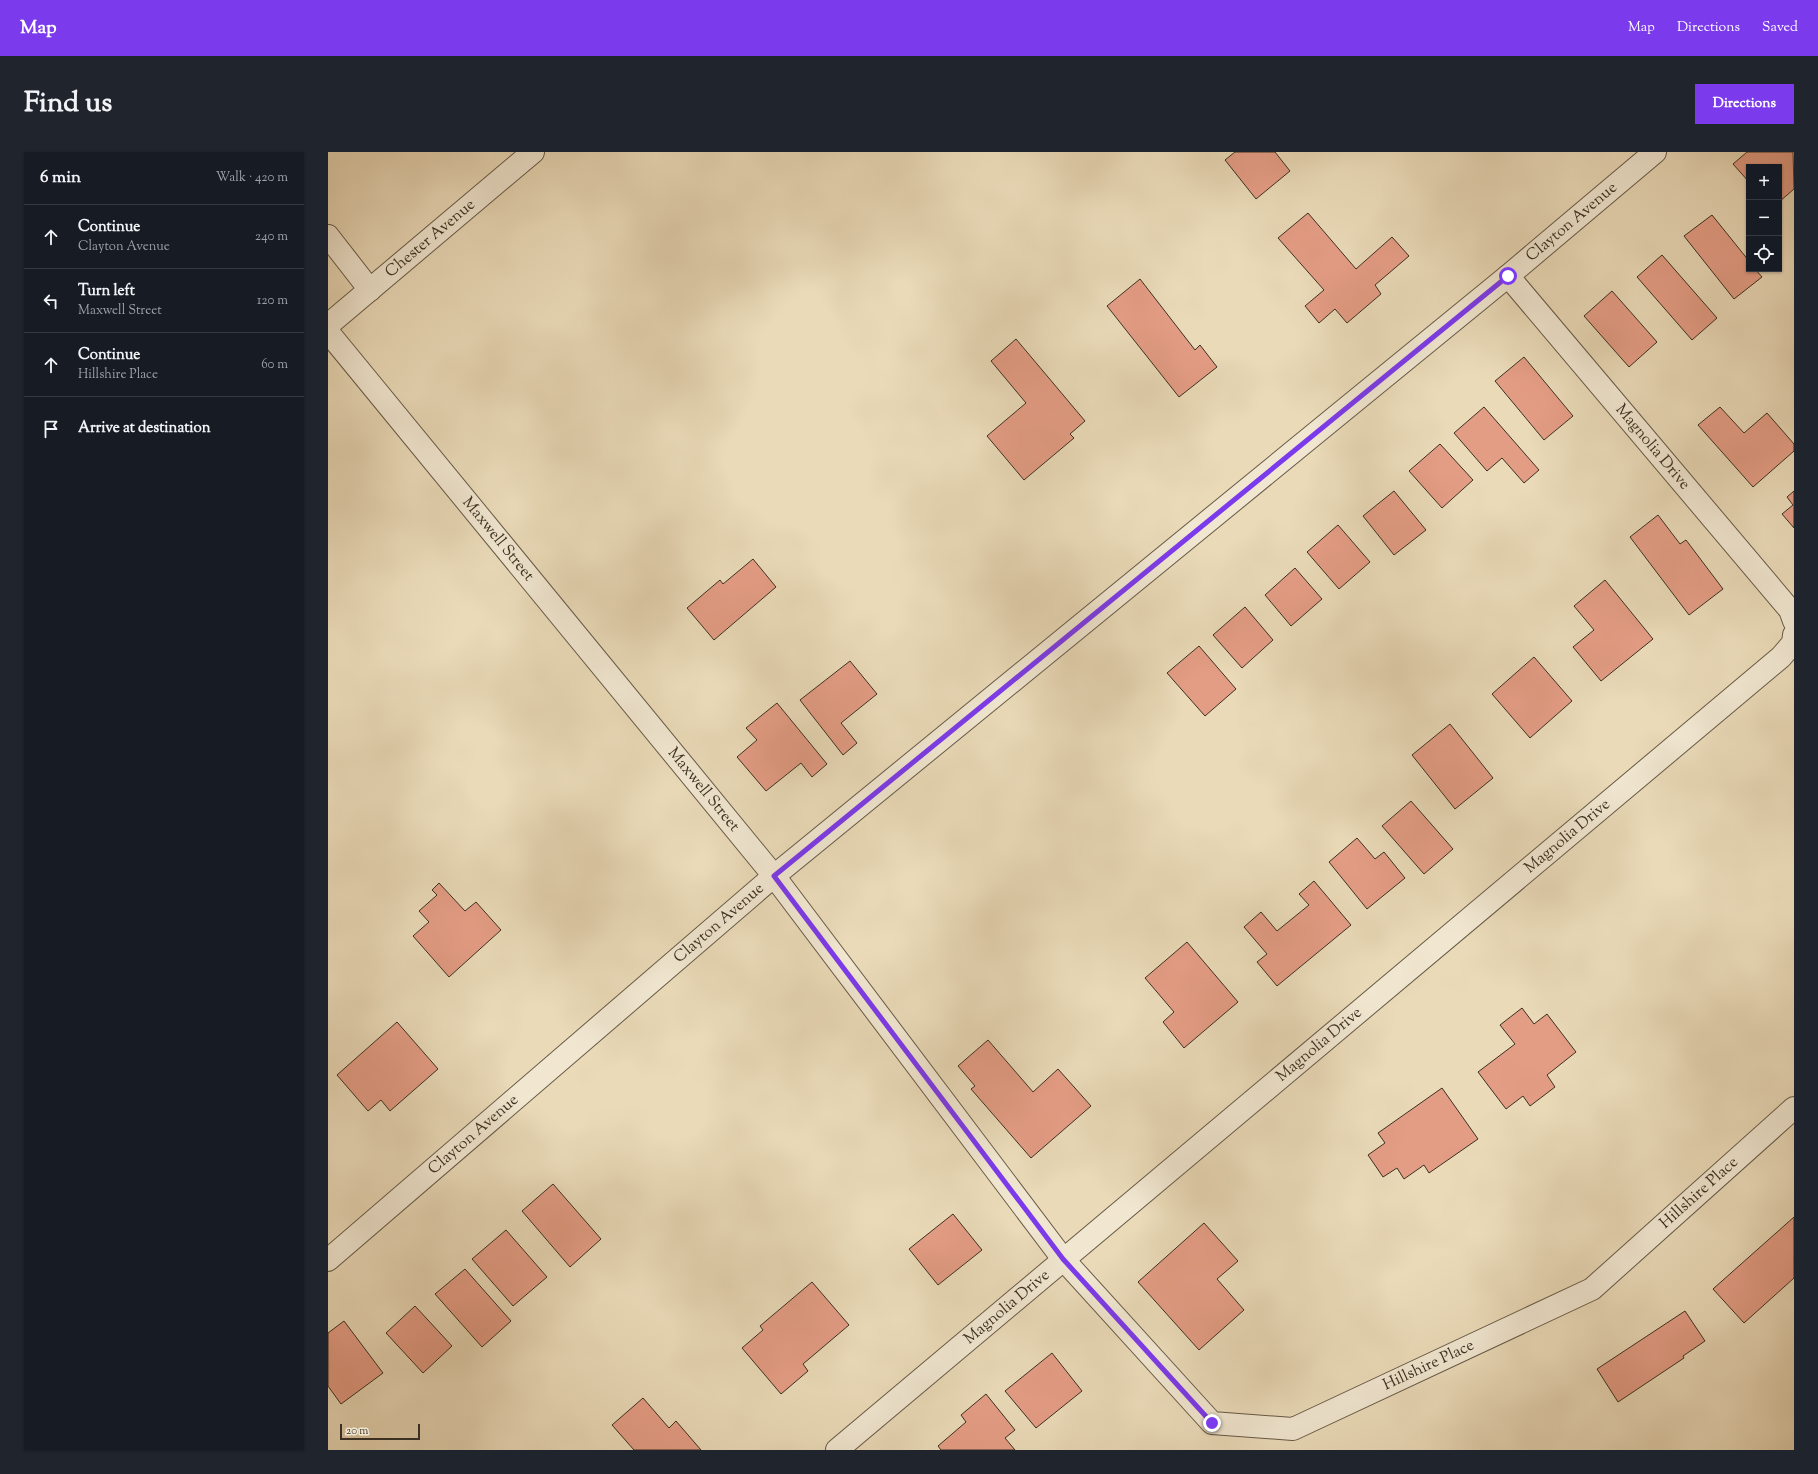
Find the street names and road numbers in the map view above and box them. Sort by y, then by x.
street label: Clayton Avenue [1521,177,1622,267]
street label: Chester Avenue [380,194,481,283]
street label: Magnolia Drive [1610,399,1696,495]
street label: Maxwell Street [456,492,540,587]
street label: Maxwell Street [662,743,745,837]
street label: Magnolia Drive [1519,793,1615,879]
street label: Clayton Avenue [669,878,769,969]
street label: Magnolia Drive [1271,1002,1367,1088]
street label: Clayton Avenue [423,1089,524,1180]
street label: Hillshire Place [1655,1152,1743,1235]
street label: Magnolia Drive [959,1264,1055,1350]
street label: Hillshire Place [1379,1334,1478,1397]

